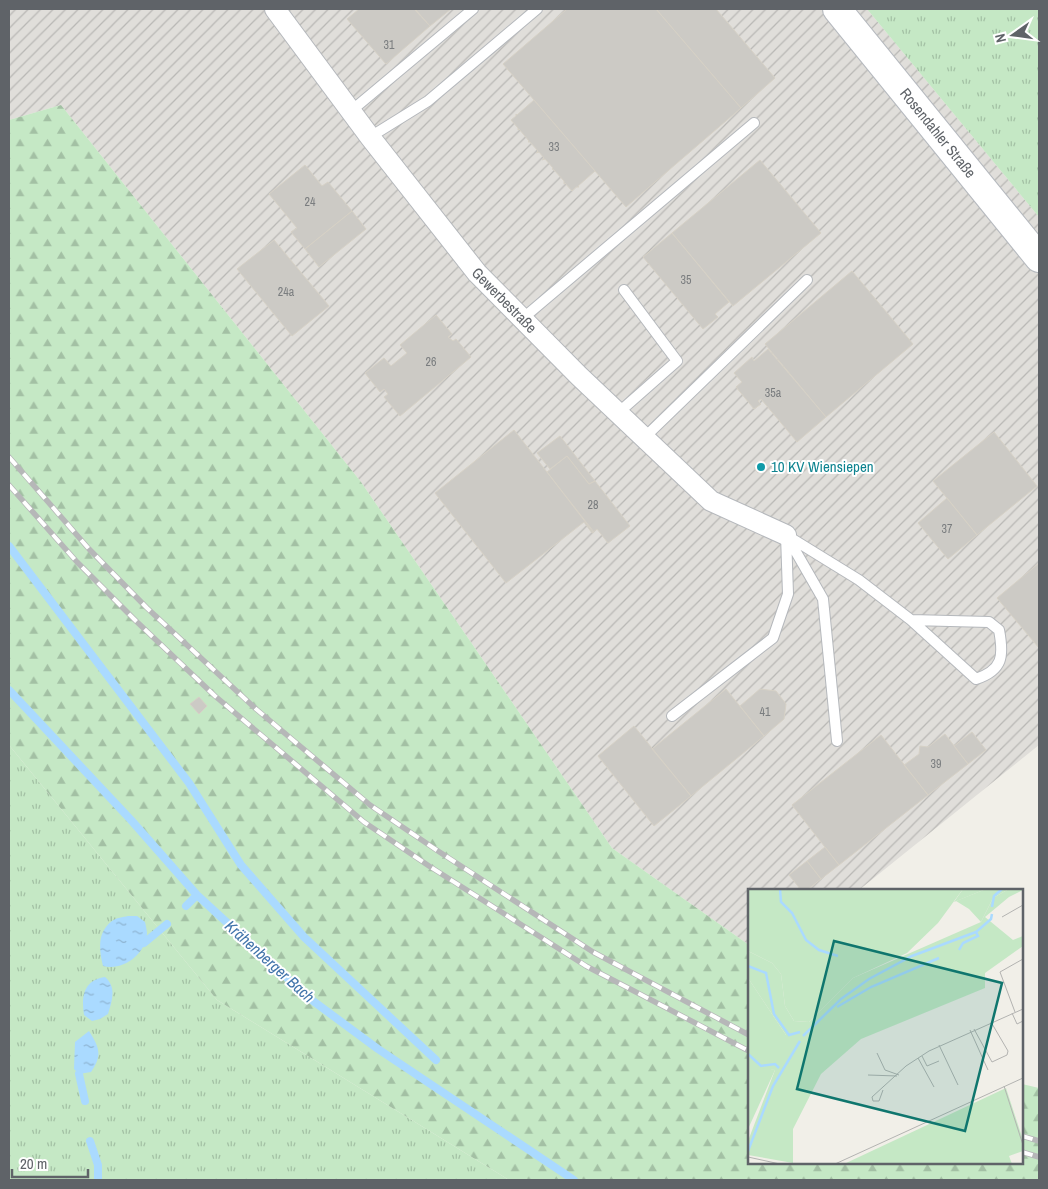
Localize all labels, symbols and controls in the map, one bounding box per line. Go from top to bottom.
north arrow [988,10,1038,60]
text: N [991,32,1010,44]
house number: 31 [384,37,395,53]
street label: Rosendahler Straße [895,84,981,182]
house number: 33 [549,139,559,155]
house number: 24 [305,194,316,210]
street label: Gewerbestraße [467,263,542,338]
house number: 35 [681,272,692,288]
house number: 24a [278,284,295,300]
house number: 26 [426,354,436,370]
house number: 35a [765,385,782,401]
place label: 10 KV Wiensiepen [771,456,874,477]
marker: 10 KV Wiensiepen [755,461,767,473]
house number: 28 [588,497,598,513]
house number: 37 [942,521,953,537]
house number: 41 [760,704,771,720]
house number: 39 [931,756,941,772]
inset map [748,889,1023,1164]
water label: Krähenberger Bach [220,915,320,1007]
scale bar [12,1146,89,1178]
text: 20 m [20,1153,47,1174]

